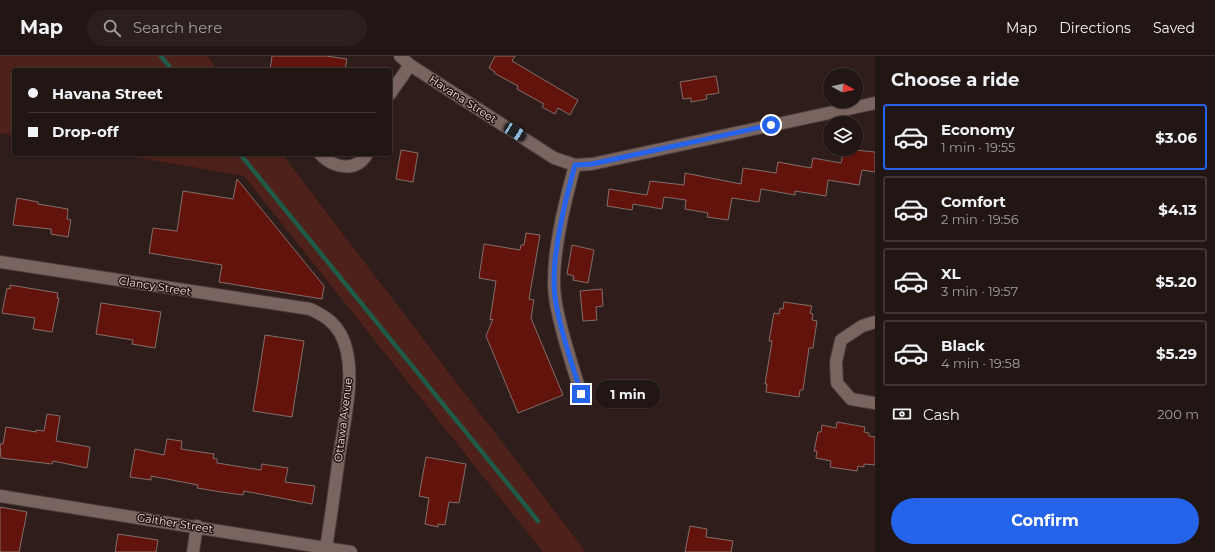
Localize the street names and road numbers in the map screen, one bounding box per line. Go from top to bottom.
street label: Havana Street [427,72,500,126]
street label: Clancy Street [118,273,193,299]
street label: Ottawa Avenue [331,377,355,463]
street label: Gaither Street [136,510,215,536]

